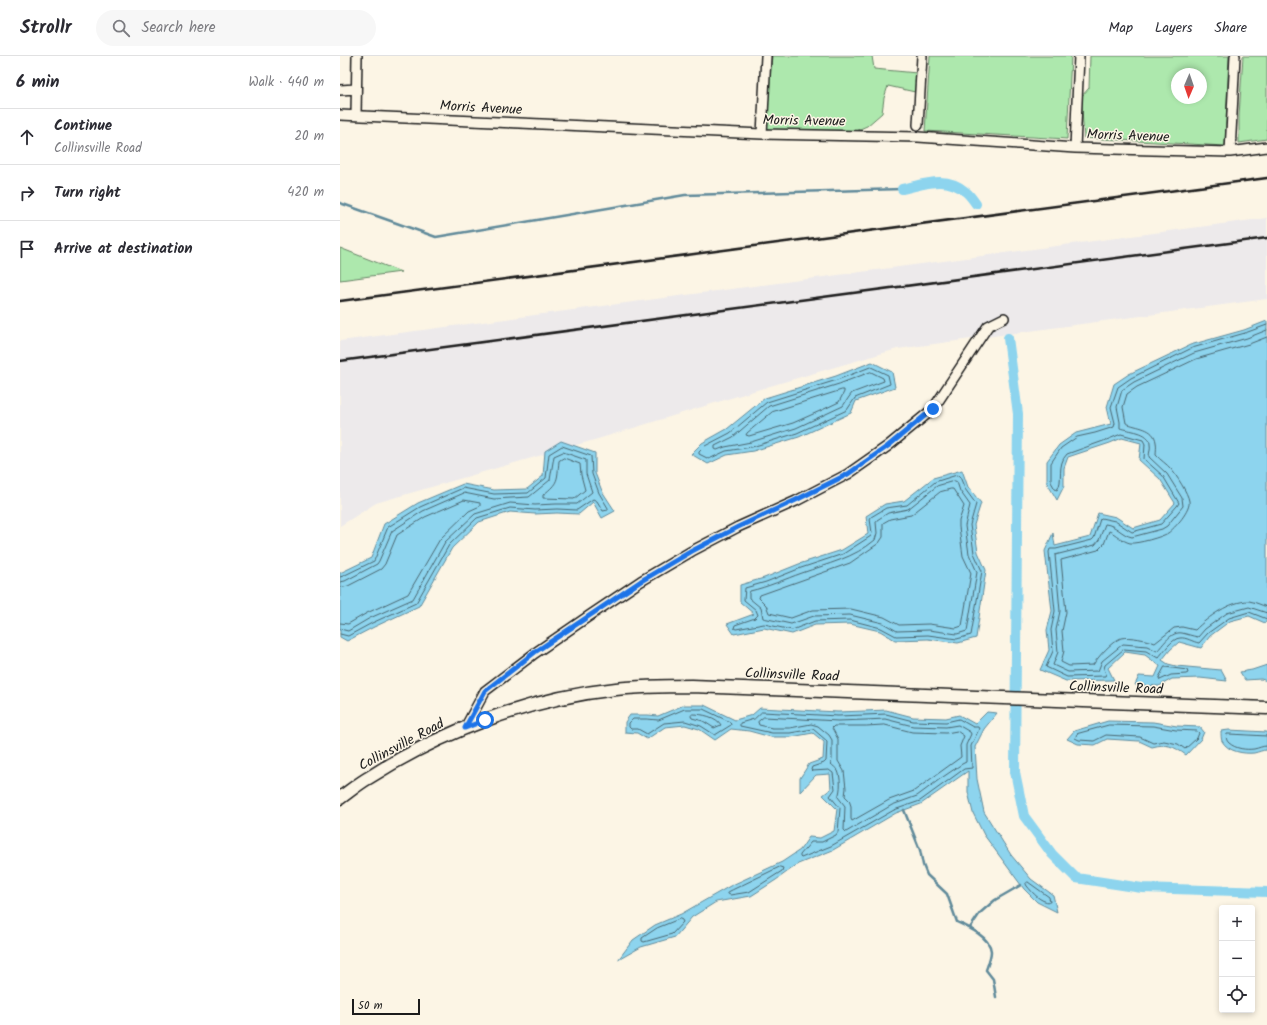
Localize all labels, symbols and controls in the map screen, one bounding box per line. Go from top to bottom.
search box [96,10,376,46]
text: Strollr [20,13,72,43]
text: Search here [142,16,216,40]
icon: search [110,17,132,39]
text: Map [1109,17,1133,39]
text: Layers [1155,17,1193,39]
text: Share [1215,17,1247,39]
north arrow [1171,68,1207,104]
text: 6 min [16,69,60,96]
text: Walk · 440 m [249,72,324,93]
street label: Morris Avenue [439,95,524,121]
street label: Morris Avenue [762,109,846,133]
text: Continue [54,114,112,138]
street label: Morris Avenue [1086,124,1170,148]
icon: ahead [16,126,38,148]
text: 20 m [294,126,324,147]
text: Collinsville Road [54,138,142,159]
text: Turn right [54,181,121,205]
icon: right [16,182,38,204]
text: 420 m [287,182,324,203]
text: Arrive at destination [54,237,193,261]
icon: arrive [16,238,38,260]
route end [924,400,942,418]
street label: Collinsville Road [744,662,841,688]
street label: Collinsville Road [1068,675,1165,701]
route start [476,711,494,729]
street label: Collinsville Road [355,713,449,777]
map controls [1219,905,1255,1013]
button: + [1219,905,1255,941]
button: − [1219,941,1255,977]
button: locate [1219,977,1255,1013]
scale bar [352,997,420,1016]
text: 50 m [358,997,383,1015]

